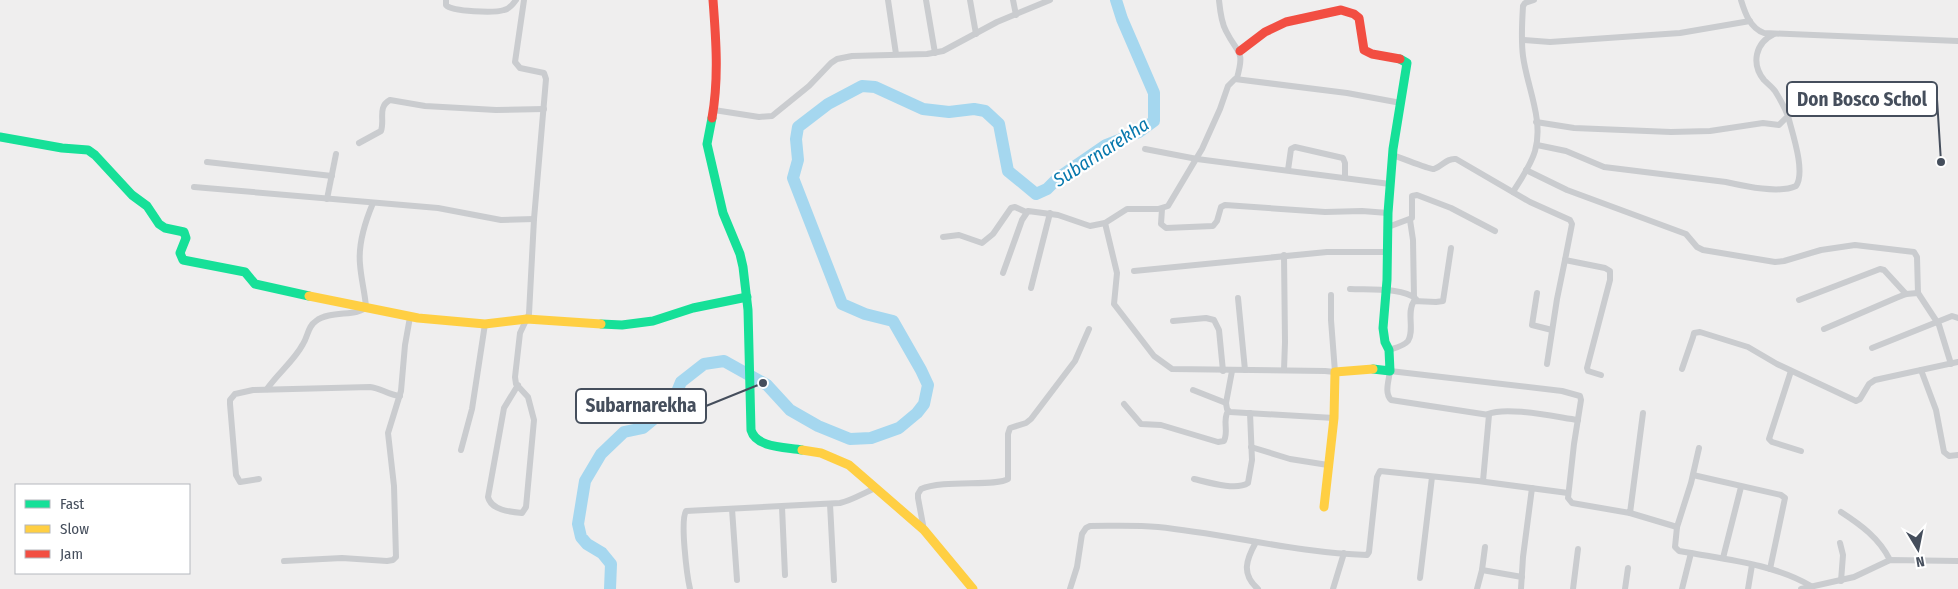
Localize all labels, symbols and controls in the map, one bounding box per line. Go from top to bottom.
callout: Don Bosco Schol [1787,82,1937,116]
text: Don Bosco Schol [1797,88,1928,111]
water label: Subarnarekha [1048,113,1153,192]
callout: Subarnarekha [576,389,706,423]
text: Subarnarekha [586,394,696,417]
legend [15,484,190,574]
text: Fast [60,495,84,513]
text: Slow [60,520,89,538]
north arrow [1893,524,1943,574]
text: Jam [60,545,83,563]
text: N [1915,552,1926,570]

